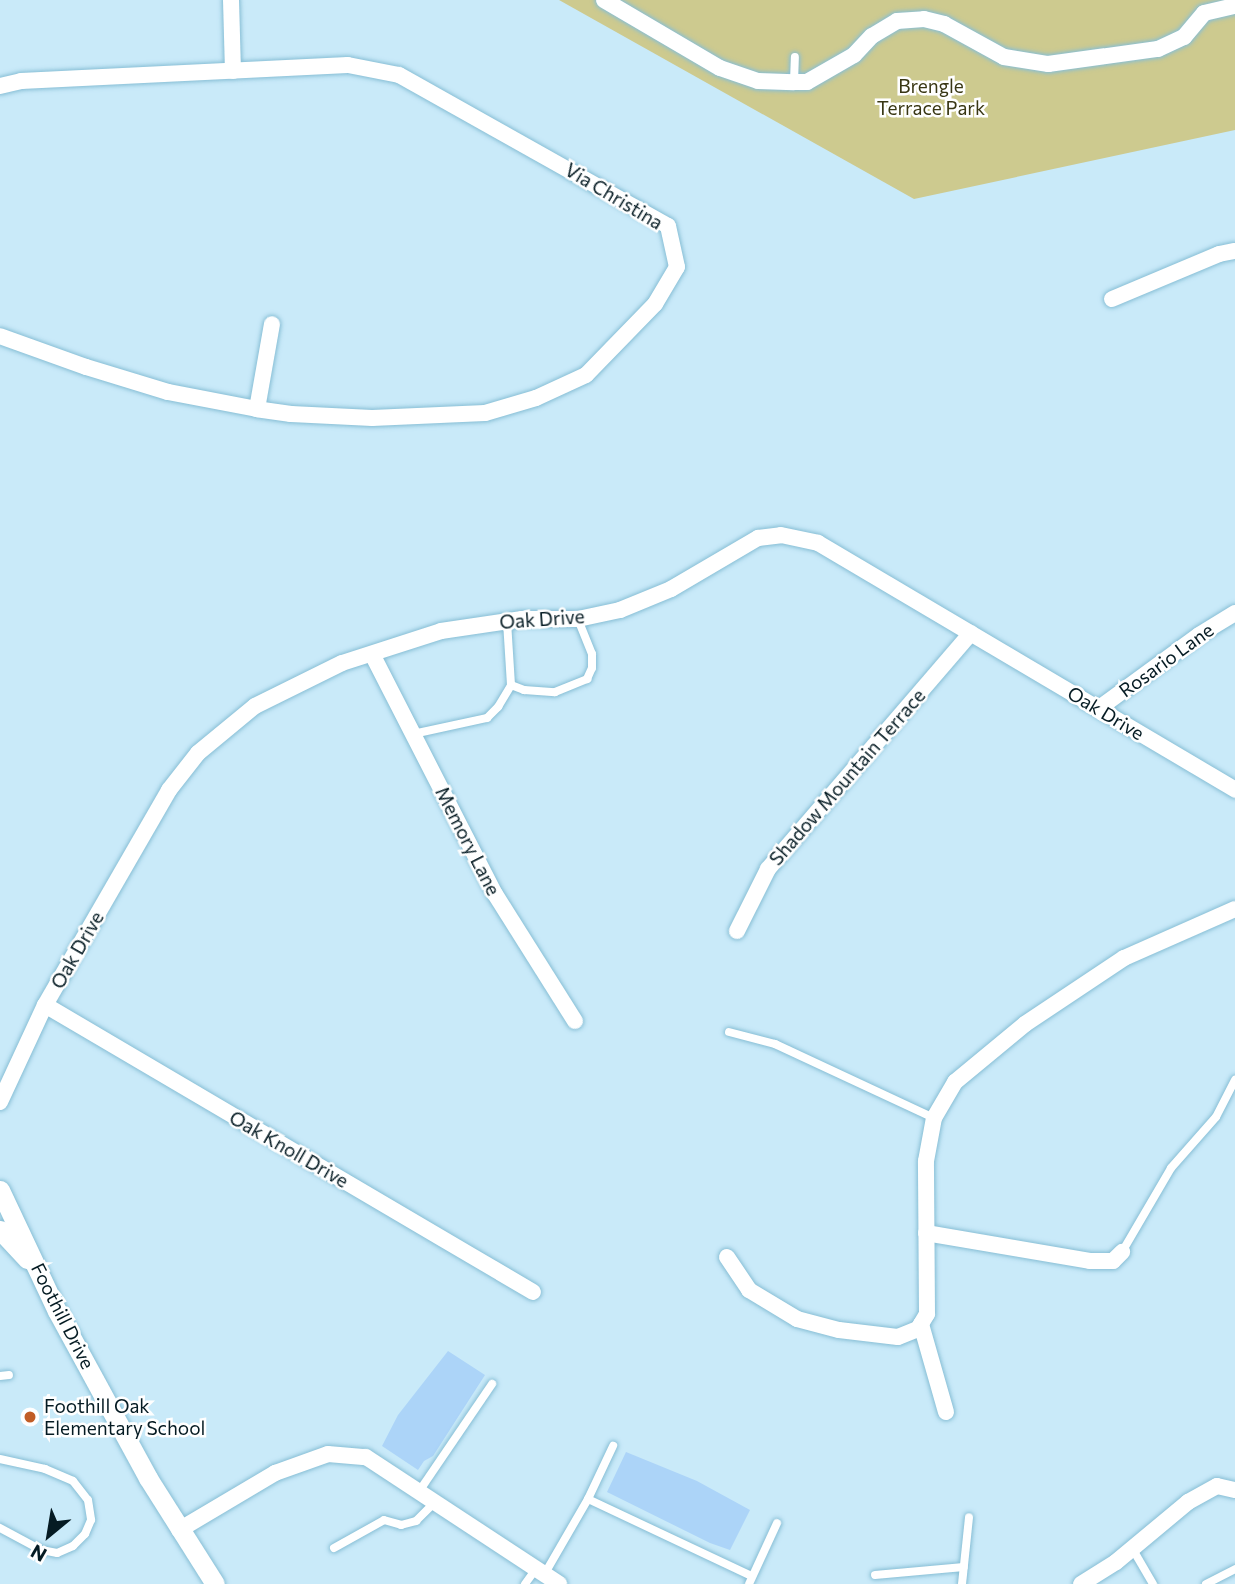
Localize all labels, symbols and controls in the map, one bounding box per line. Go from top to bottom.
park label: Brengle Terrace Park [877,75,985,119]
street label: Via Christina [561,158,667,234]
street label: Oak Drive [499,605,585,633]
street label: Rosario Lane [1114,618,1218,702]
street label: Oak Drive [1064,681,1148,745]
street label: Shadow Mountain Terrace [764,684,930,870]
street label: Memory Lane [431,783,505,899]
street label: Oak Drive [46,907,108,993]
street label: Oak Knoll Drive [225,1106,353,1192]
street label: Foothill Drive [27,1259,99,1373]
place label: Foothill Oak Elementary School [44,1395,205,1439]
marker: Foothill Oak Elementary School [22,1409,38,1425]
north arrow [14,1500,84,1570]
text: N [26,1540,50,1567]

